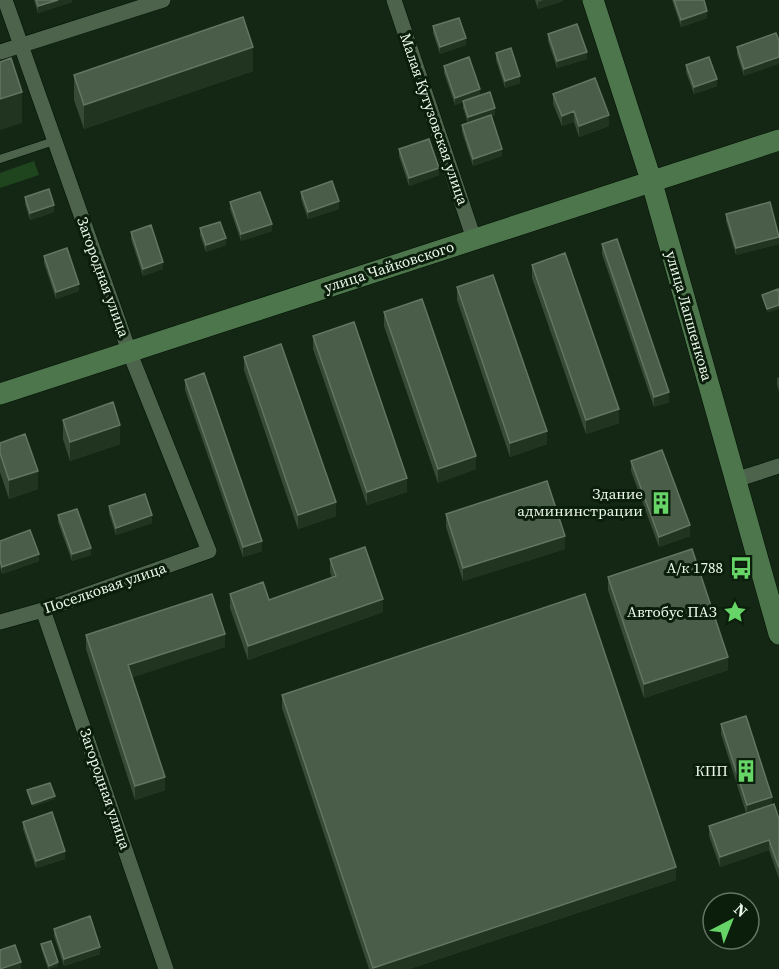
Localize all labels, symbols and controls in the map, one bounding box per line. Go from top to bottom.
street label: Малая Кутузовская улица [395,30,474,208]
street label: Загородная улица [72,214,135,340]
street label: улица Чайковского [321,236,457,297]
street label: улица Лапшенкова [661,248,718,384]
place label: Здание админинстрации [517,483,643,521]
building icon: Здание админинстрации [648,490,674,516]
bus stop icon: А/к 1788 [728,555,754,581]
street label: Поселковая улица [41,557,169,618]
place label: А/к 1788 [667,557,723,578]
place icon: Автобус ПАЗ [722,599,748,625]
place label: Автобус ПАЗ [627,601,717,622]
street label: Загородная улица [75,726,136,852]
building icon: КПП [733,758,759,784]
place label: КПП [695,760,728,781]
north arrow [701,891,761,951]
text: N [729,898,753,922]

